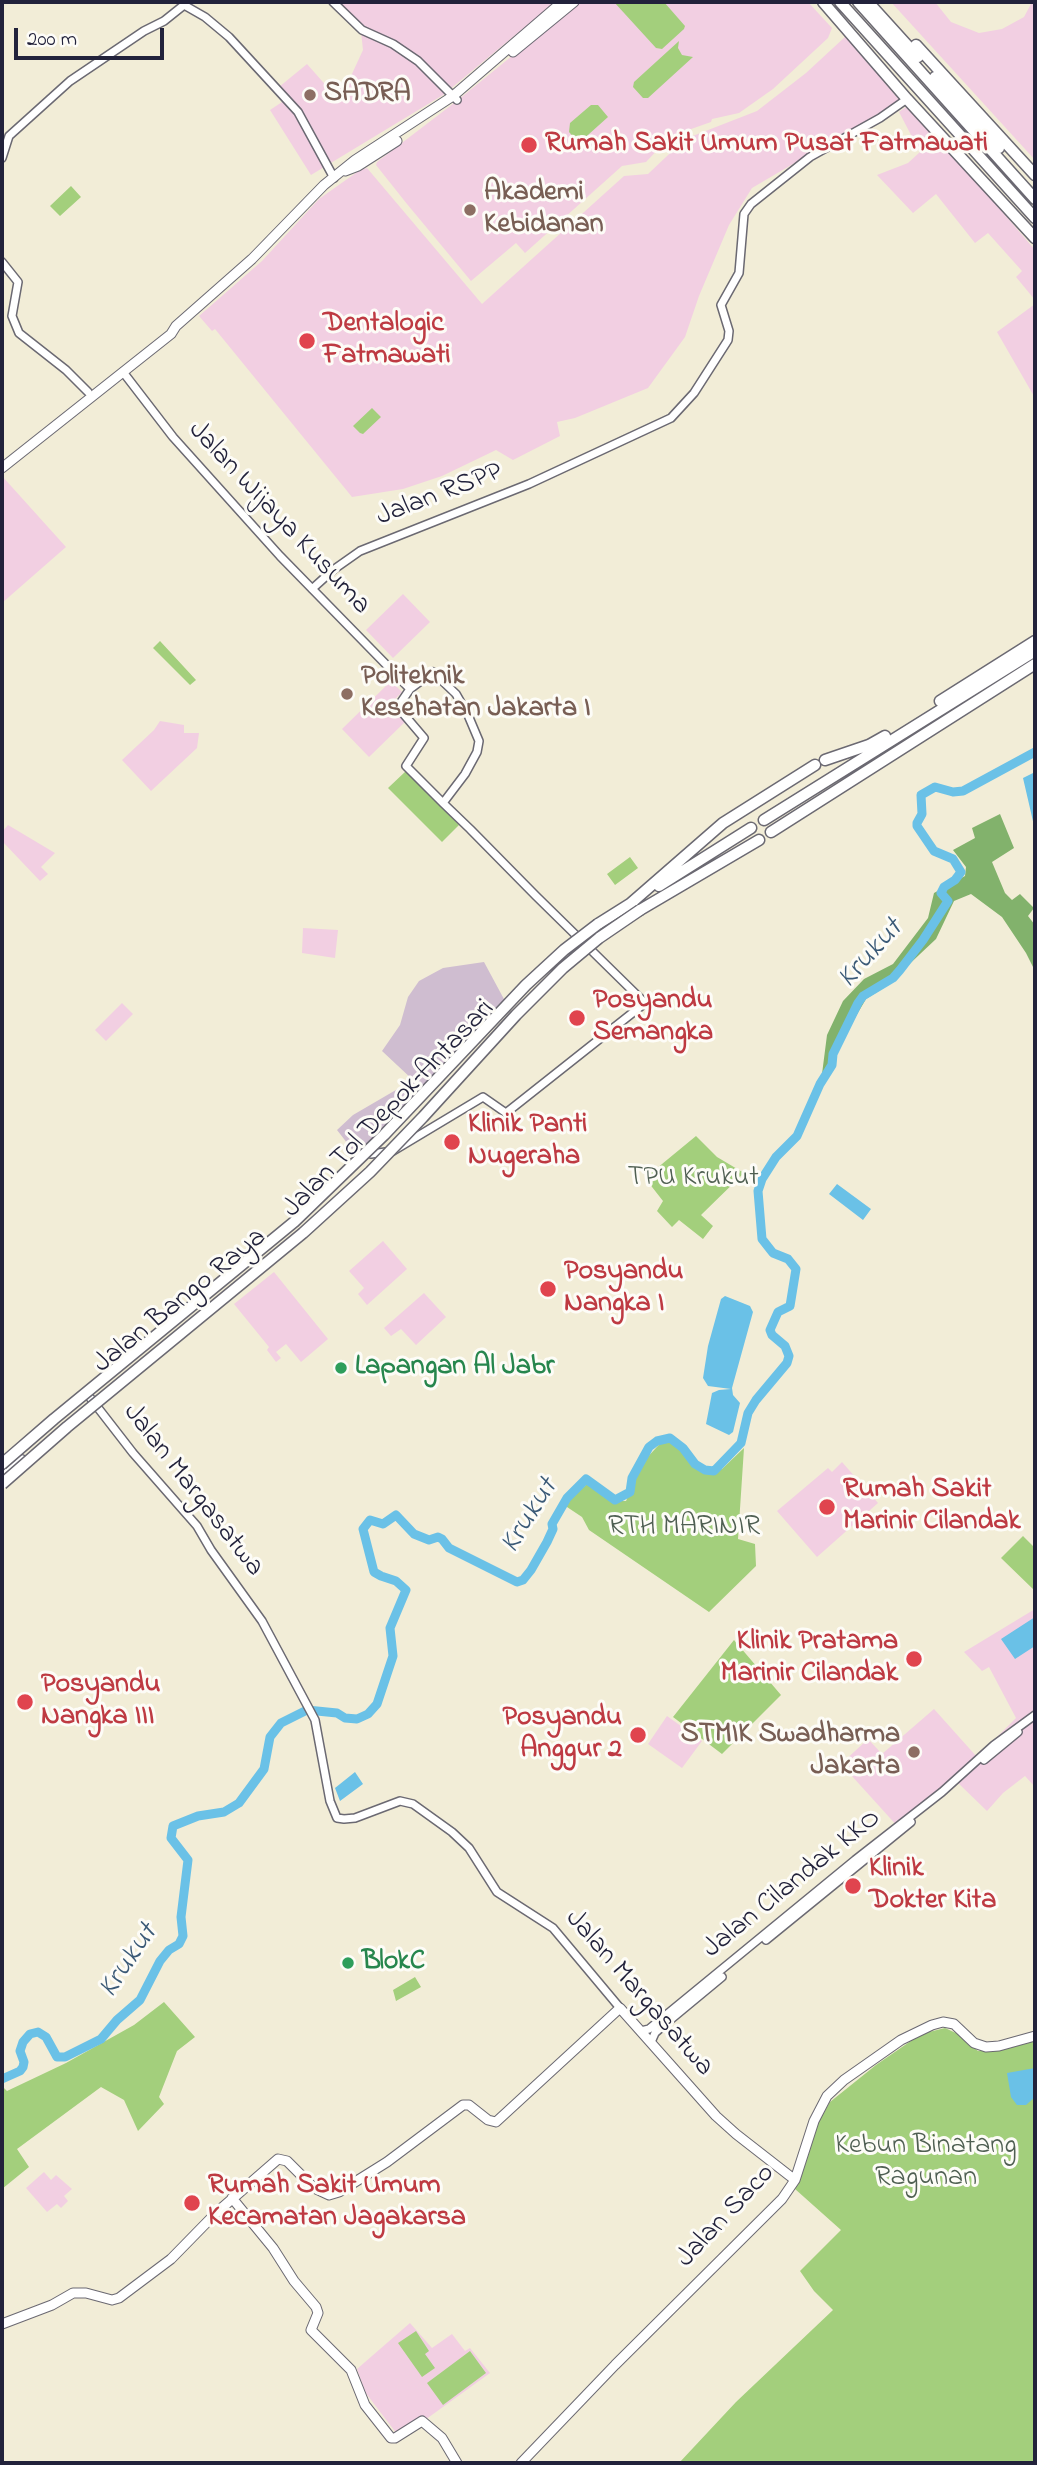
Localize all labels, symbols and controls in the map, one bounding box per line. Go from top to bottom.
scale bar [18,14,168,58]
text: 200 m [27,25,77,55]
place label: SADRA [324,78,411,112]
marker: SADRA [302,87,318,103]
place label: Rumah Sakit Umum Pusat Fatmawati [545,128,988,162]
marker: Rumah Sakit Umum Pusat Fatmawati [519,135,539,155]
place label: Akademi Kebidanan [484,177,604,243]
marker: Akademi Kebidanan [462,202,478,218]
place label: Dentalogic Fatmawati [323,308,450,374]
marker: Dentalogic Fatmawati [297,331,317,351]
street label: Jalan Wijaya Kusuma [180,415,376,623]
street label: Jalan RSPP [372,457,508,535]
place label: Politeknik Kesehatan Jakarta I [361,661,591,727]
marker: Politeknik Kesehatan Jakarta I [339,686,355,702]
water label: Krukut [831,913,913,997]
place label: Posyandu Semangka [593,985,713,1051]
street label: Jalan Tol Depok–Antasari [277,994,503,1226]
marker: Posyandu Semangka [567,1008,587,1028]
place label: Klinik Panti Nugeraha [468,1109,587,1175]
marker: Klinik Panti Nugeraha [442,1132,462,1152]
park label: TPU Krukut [627,1162,759,1196]
street label: Jalan Bango Raya [88,1222,274,1382]
place label: Posyandu Nangka I [564,1256,684,1322]
marker: Posyandu Nangka I [538,1279,558,1299]
place label: Lapangan Al Jabr [355,1351,554,1385]
marker: Lapangan Al Jabr [333,1360,349,1376]
street label: Jalan Margasatwa [114,1398,270,1584]
water label: Krukut [494,1473,568,1561]
place label: Rumah Sakit Marinir Cilandak [843,1474,1021,1540]
marker: Rumah Sakit Marinir Cilandak [817,1497,837,1517]
park label: RTH MARINIR [608,1511,760,1545]
place label: Klinik Pratama Marinir Cilandak [720,1626,898,1692]
marker: Klinik Pratama Marinir Cilandak [904,1649,924,1669]
place label: Posyandu Nangka III [41,1669,161,1735]
marker: Posyandu Nangka III [15,1692,35,1712]
place label: Posyandu Anggur 2 [502,1702,622,1768]
place label: STMIK Swadharma Jakarta [681,1719,900,1785]
marker: Posyandu Anggur 2 [628,1725,648,1745]
marker: STMIK Swadharma Jakarta [906,1744,922,1760]
street label: Jalan Cilandak KKO [697,1803,889,1967]
place label: Klinik Dokter Kita [869,1853,996,1919]
marker: Klinik Dokter Kita [843,1876,863,1896]
street label: Jalan Margasatwa [556,1904,720,2084]
water label: Krukut [92,1918,168,2006]
place label: BlokC [362,1946,425,1980]
marker: BlokC [340,1955,356,1971]
park label: Kebun Binatang Ragunan [835,2130,1017,2196]
street label: Jalan Saco [671,2158,783,2276]
place label: Rumah Sakit Umum Kecamatan Jagakarsa [208,2170,466,2236]
marker: Rumah Sakit Umum Kecamatan Jagakarsa [182,2193,202,2213]

